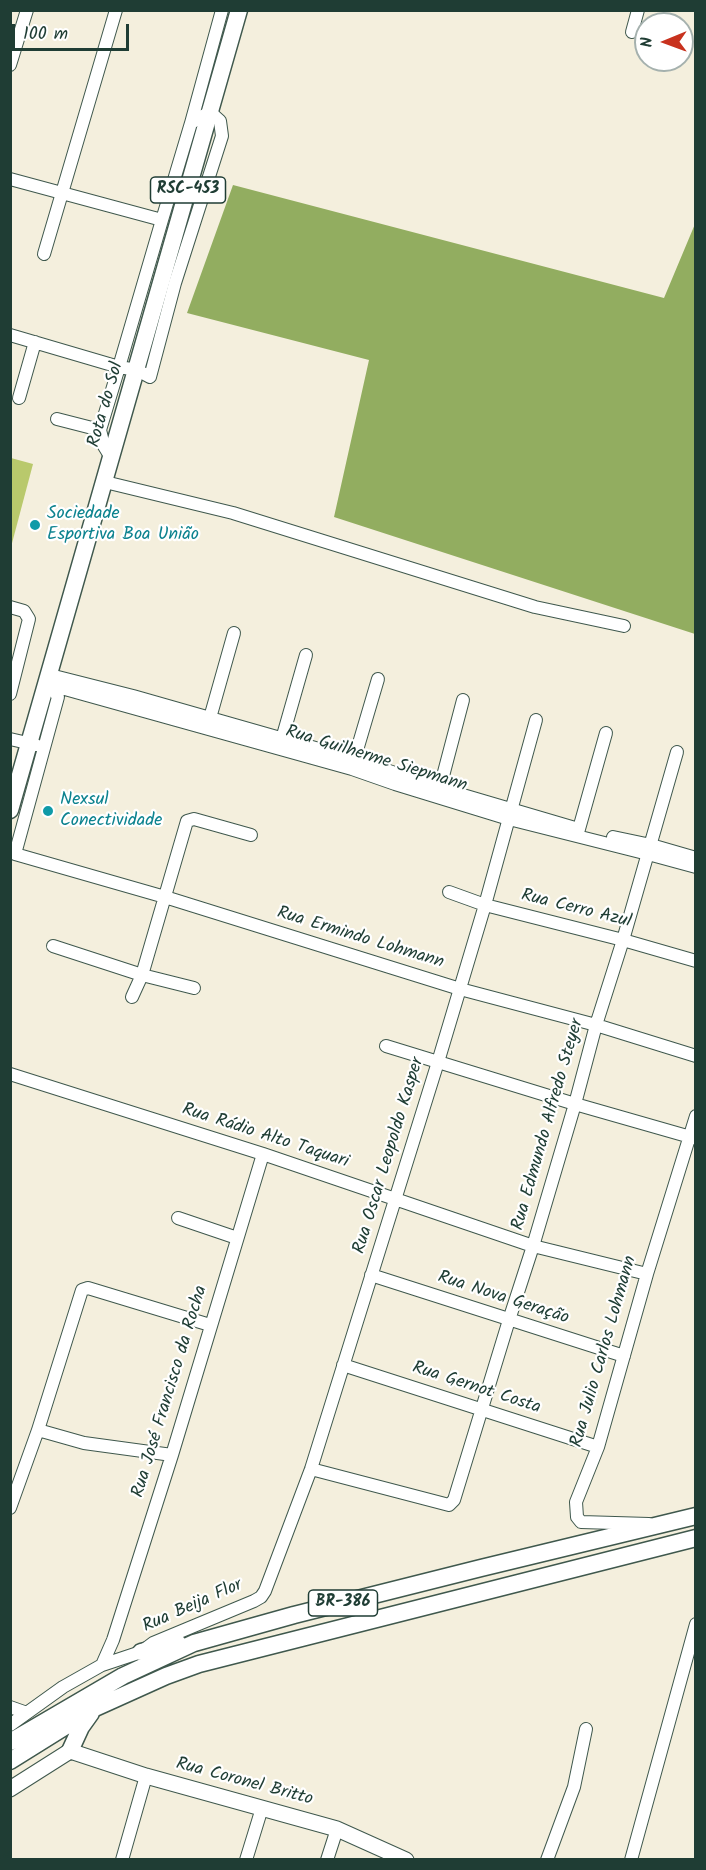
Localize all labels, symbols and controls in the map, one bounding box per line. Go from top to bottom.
scale bar [15,12,132,50]
north arrow [634,12,694,72]
text: 100 m [23,20,68,49]
text: N [635,37,660,48]
road number: RSC-453 [150,177,225,203]
street label: Rota do Sol [85,360,129,450]
place label: Sociedade Esportiva Boa União [47,504,199,546]
marker: Sociedade Esportiva Boa União [28,518,42,532]
street label: Rua Guilherme Siepmann [282,722,470,798]
place label: Nexsul Conectividade [60,790,162,832]
marker: Nexsul Conectividade [41,804,55,818]
street label: Rua Cerro Azul [519,886,633,934]
street label: Rua Ermindo Lohmann [274,903,446,975]
street label: Rua Edmundo Alfredo Steyer [508,1017,590,1233]
street label: Rua Oscar Leopoldo Kasper [350,1055,430,1257]
street label: Rua Rádio Alto Taquari [179,1100,351,1174]
street label: Rua Julio Carlos Lohmann [567,1254,643,1450]
street label: Rua Nova Geração [435,1268,571,1330]
street label: Rua José Francisco da Rocha [128,1283,214,1501]
street label: Rua Gernot Costa [409,1358,543,1420]
street label: Rua Beija Flor [140,1575,246,1639]
road number: BR-386 [308,1590,378,1616]
street label: Rua Coronel Britto [173,1754,315,1812]

